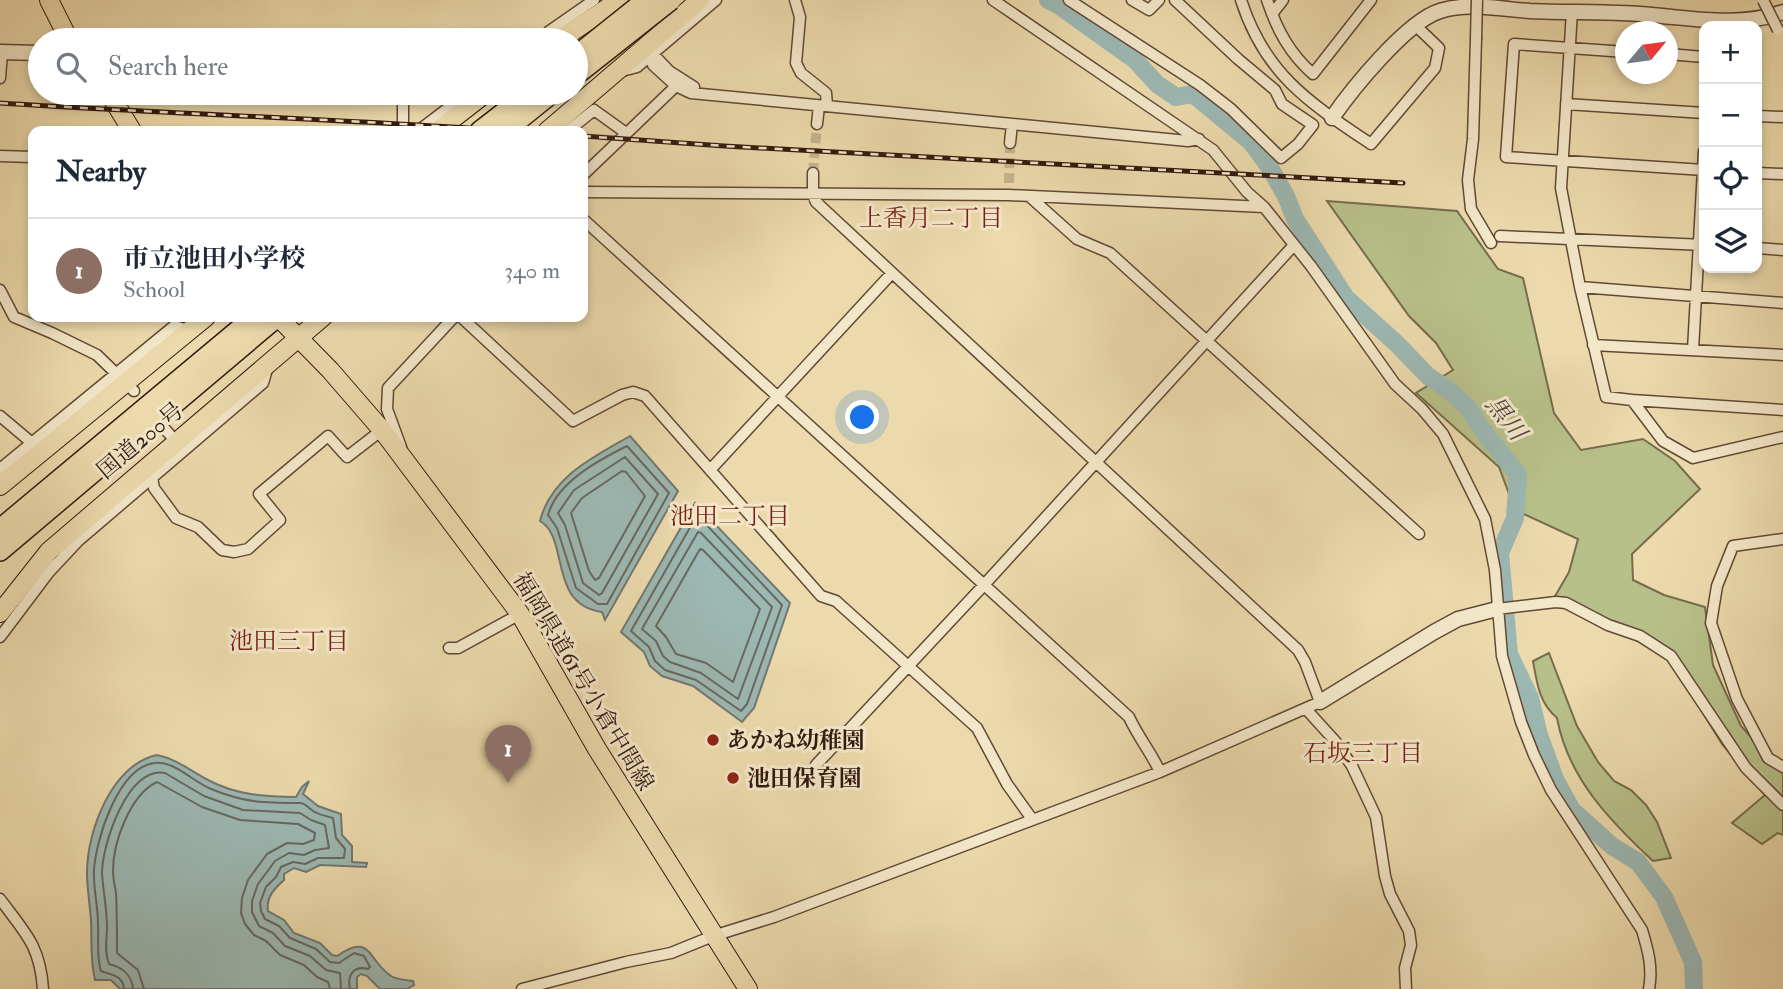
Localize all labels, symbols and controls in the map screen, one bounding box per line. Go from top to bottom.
north arrow [1615,21,1678,84]
map controls [1699,21,1762,273]
button: + [1699,21,1762,84]
search box [28,28,588,105]
icon: search [52,48,90,86]
text: Search here [108,51,228,83]
button: − [1699,84,1762,147]
button: locate [1699,147,1762,210]
text: Nearby [56,153,146,190]
district label: 上香月二丁目 [859,203,1003,234]
button: layers [1699,210,1762,273]
text: 市立池田小学校 [123,243,305,275]
text: 1 [75,256,83,285]
text: 340 m [504,256,560,285]
text: School [123,275,185,304]
water label: 黒川 [1479,390,1534,449]
street label: 国道200号 [91,396,190,485]
your location [845,400,879,434]
district label: 池田二丁目 [670,501,790,532]
street label: 福岡県道61号小倉中間線 [508,567,660,795]
district label: 池田三丁目 [229,626,349,657]
pin: 1 [485,725,531,783]
place label: あかね幼稚園 [727,726,865,755]
marker: あかね幼稚園 [705,732,721,748]
district label: 石坂三丁目 [1303,738,1423,769]
place label: 池田保育園 [747,764,862,793]
marker: 池田保育園 [725,770,741,786]

